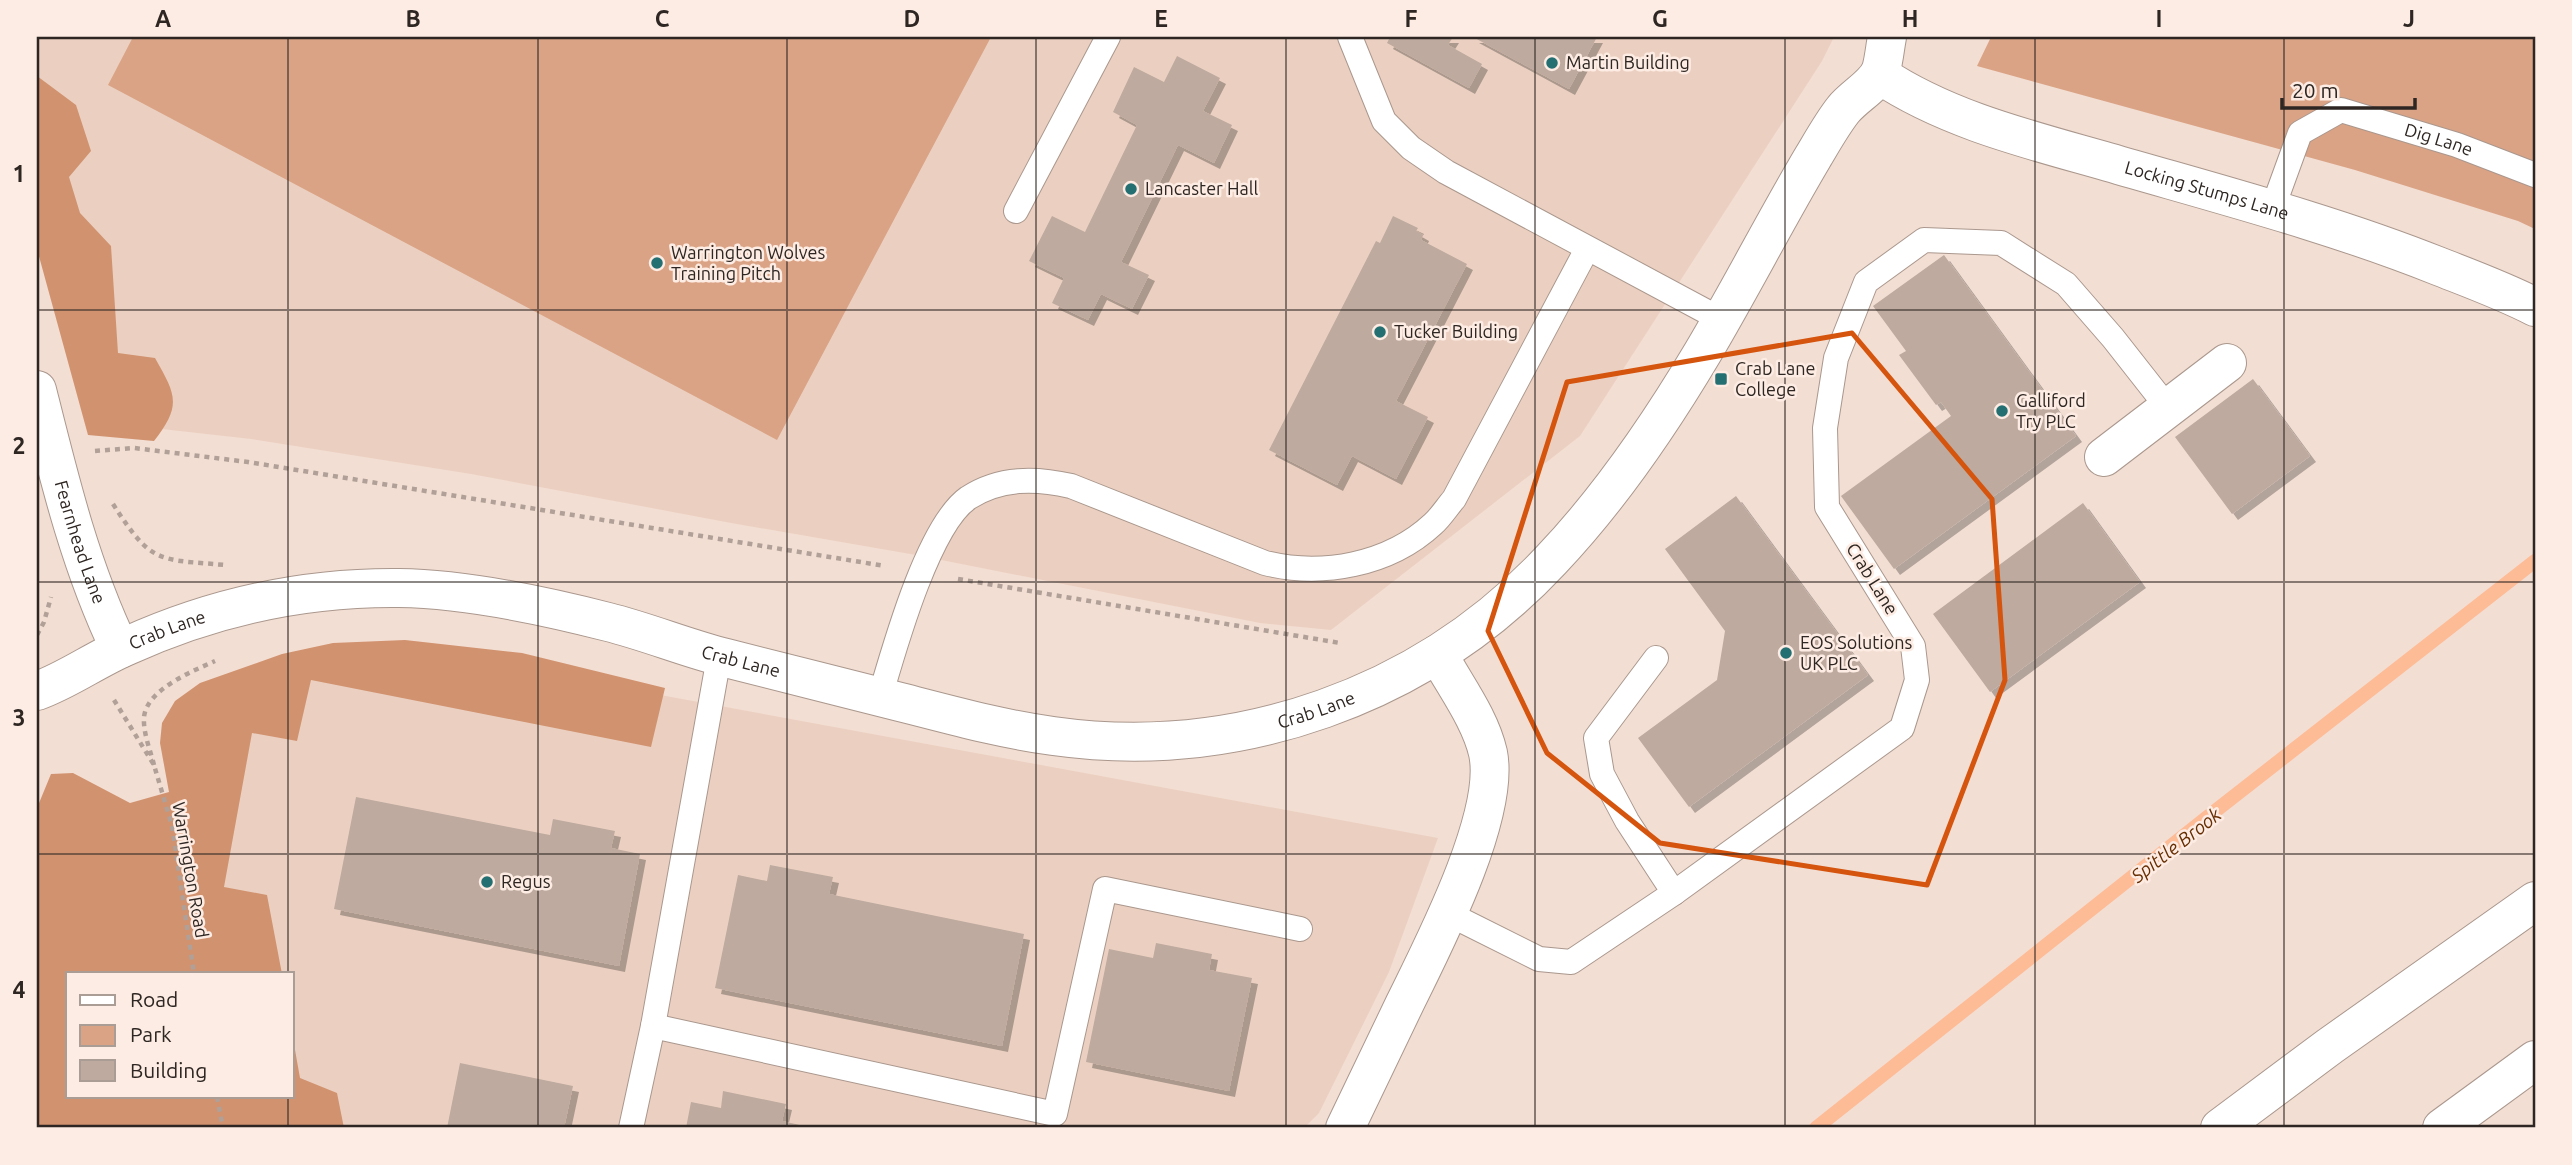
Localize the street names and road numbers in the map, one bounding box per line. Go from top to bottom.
street label: Dig Lane [2402,119,2476,159]
street label: Locking Stumps Lane [2123,156,2292,223]
street label: Fearnhead Lane [52,478,110,606]
street label: Crab Lane [1843,539,1903,618]
street label: Crab Lane [125,606,208,653]
street label: Crab Lane [699,641,783,680]
street label: Crab Lane [1275,687,1358,732]
street label: Warrington Road [169,800,213,939]

